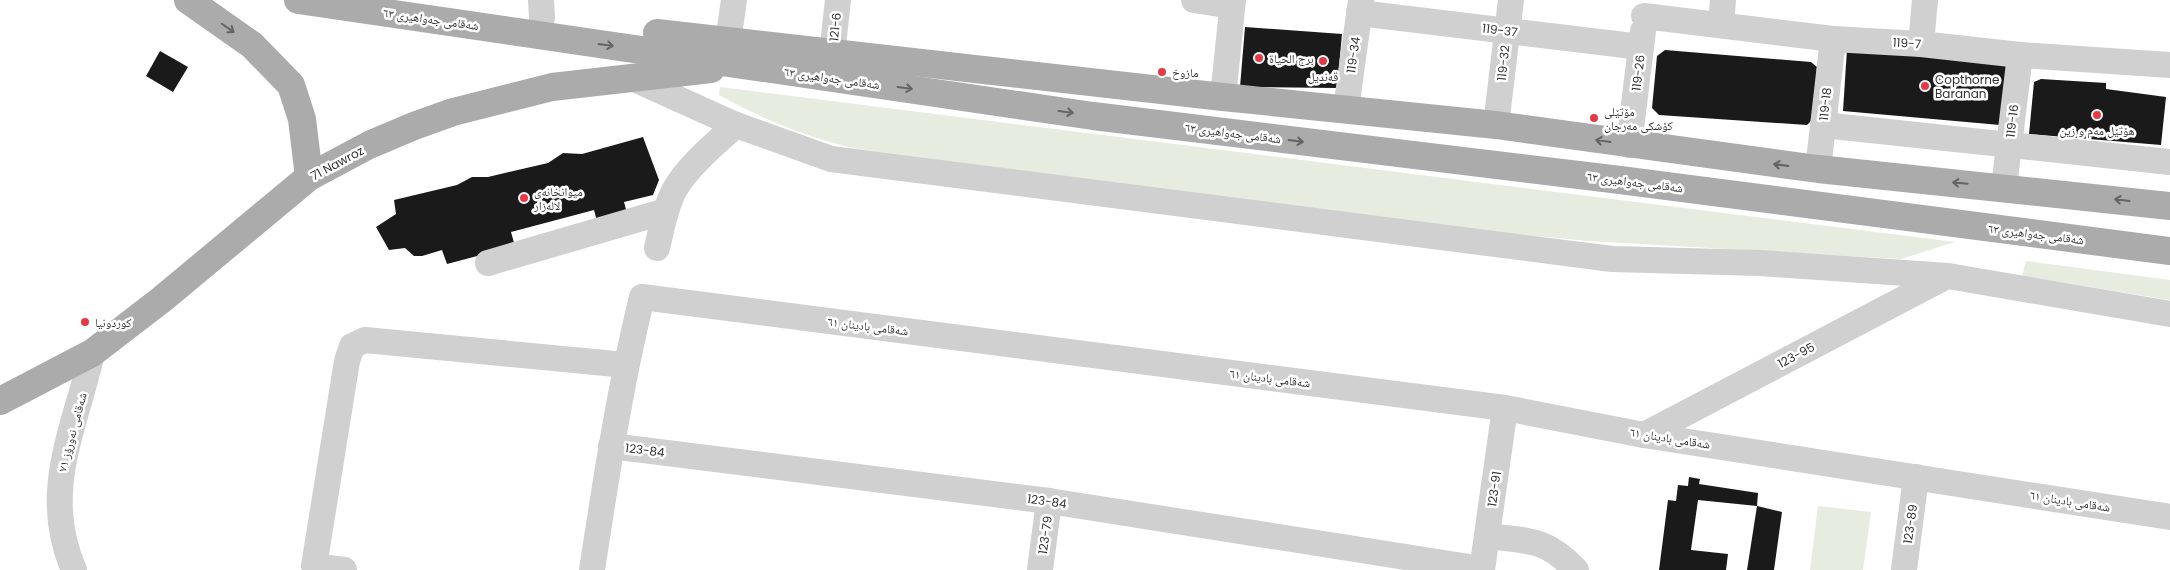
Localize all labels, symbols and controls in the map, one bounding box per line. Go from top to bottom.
street label: شەقامی جەواهیری ٦٣ [382,4,480,34]
street label: 121-6 [825,12,845,42]
street label: 119-37 [1481,19,1519,41]
one-way arrow [221,23,235,33]
street label: 119-7 [1892,34,1922,53]
street label: 119-34 [1342,35,1364,74]
one-way arrow [597,40,613,50]
street label: 119-32 [1493,44,1513,82]
place label: برج الحياة [1269,50,1314,67]
marker: برج الحياة [1253,52,1265,64]
street label: 119-26 [1627,54,1649,92]
marker: قەندیل [1317,55,1329,67]
street label: شەقامی جەواهیری ٦٣ [783,63,881,93]
place label: مازوخ [1172,64,1198,81]
marker: مازوخ [1156,66,1168,78]
place label: قەندیل [1308,68,1338,85]
place label: Copthorne Baranan [1935,71,1999,102]
marker: Copthorne Baranan [1919,80,1931,92]
one-way arrow [897,84,913,94]
street label: 119-18 [1815,87,1835,121]
place label: مۆتێلی کۆشکی مەرجان [1604,103,1673,134]
street label: 119-16 [2002,103,2022,139]
one-way arrow [1057,108,1073,118]
marker: هۆتێل مەم و زین [2091,109,2103,121]
marker: مۆتێلی کۆشکی مەرجان [1588,112,1600,124]
street label: شەقامی جەواهیری ٦٣ [1184,119,1282,147]
place label: هۆتێل مەم و زین [2059,122,2135,139]
one-way arrow [1288,136,1304,146]
one-way arrow [1595,136,1611,146]
street label: 71 Nawroz [308,142,366,184]
one-way arrow [1773,159,1789,169]
street label: شەقامی جەواهیری ٦٣ [1586,168,1684,196]
one-way arrow [1952,178,1968,188]
place label: میوانخانەی لالەزار [533,183,583,214]
marker: میوانخانەی لالەزار [518,192,530,204]
one-way arrow [2114,195,2130,205]
street label: شەقامی جەواهیری ٦٣ [1987,220,2085,248]
street label: شەقامی بادینان ٦١ [827,313,909,339]
place label: كوردونيا [95,314,131,331]
marker: كوردونيا [79,316,91,328]
street label: 123-95 [1775,338,1817,372]
street label: شەقامی بادینان ٦١ [1229,365,1311,391]
street label: شەقامی نەورۆز ٧١ [53,390,91,474]
street label: شەقامی بادینان ٦١ [1629,423,1712,453]
street label: 123-84 [624,439,666,461]
street label: 123-91 [1483,470,1505,508]
street label: شەقامی بادینان ٦١ [2029,486,2112,516]
street label: 123-84 [1026,490,1068,512]
street label: 123-89 [1899,503,1921,545]
street label: 123-79 [1034,515,1056,555]

